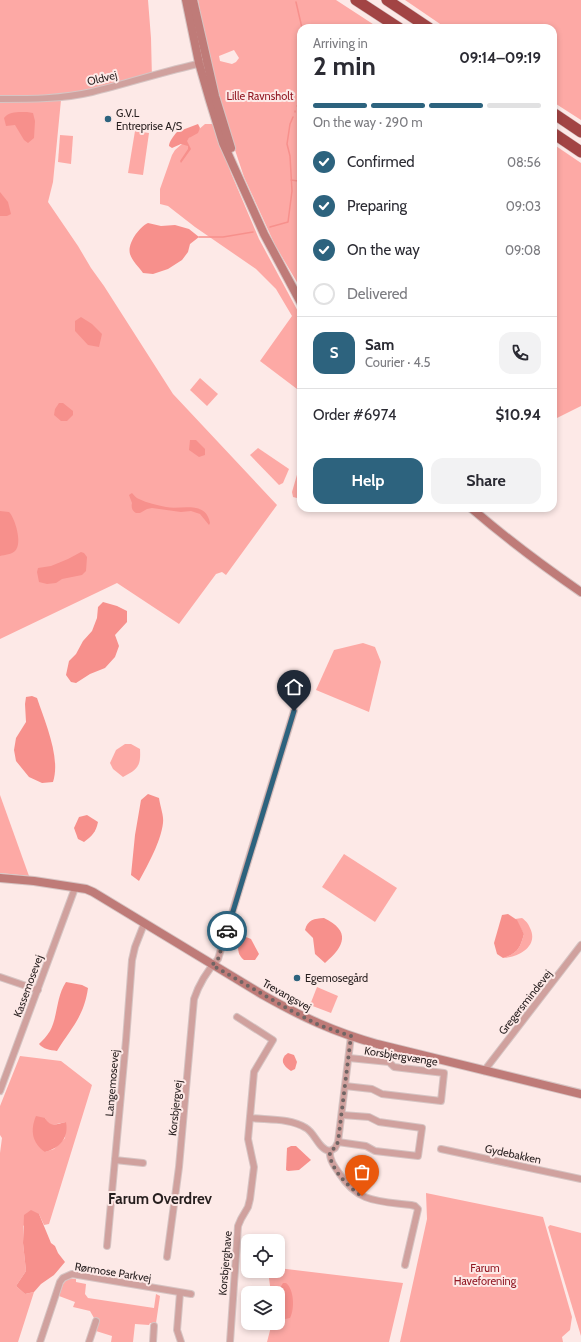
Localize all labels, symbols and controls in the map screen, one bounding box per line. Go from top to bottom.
text: Arriving in [313,35,368,51]
text: 09:14–09:19 [459,49,541,67]
text: 2 min [313,50,376,82]
street label: Oldvej [86,68,118,88]
park label: Lille Ravnsholt [226,89,294,103]
place label: G.V.L Entreprise A/S [116,106,183,133]
marker: G.V.L Entreprise A/S [103,114,113,124]
text: On the way · 290 m [313,114,423,130]
icon: check [313,151,335,173]
text: Confirmed [347,153,415,171]
text: 08:56 [507,154,541,170]
icon: check [313,195,335,217]
text: Preparing [347,197,407,215]
text: 09:03 [506,198,541,214]
icon: check [313,239,335,261]
text: On the way [347,241,420,259]
text: 09:08 [505,242,541,258]
text: Delivered [347,285,408,303]
button: phone [499,332,541,374]
text: Sam [365,336,394,354]
text: S [330,344,338,362]
text: Courier · 4.5 [365,354,430,370]
text: Order #6974 [313,406,396,424]
text: $10.94 [495,406,541,424]
button: Help [313,458,423,504]
button: Share [431,458,541,504]
pin [277,670,311,711]
icon: home [283,676,305,698]
courier [207,911,247,951]
icon: car [216,920,238,942]
street label: Kassemosevej [10,953,46,1019]
street label: Gregersmindevej [495,967,555,1037]
place label: Egemosegård [305,971,368,985]
marker: Egemosegård [292,973,302,983]
street label: Trevangsvej [260,976,314,1014]
street label: Korsbjergvænge [363,1043,439,1069]
street label: Langemosevej [102,1049,122,1117]
street label: Korsbjergvej [165,1079,185,1137]
street label: Gydebakken [484,1141,542,1167]
pin [345,1155,379,1196]
icon: bag [351,1161,373,1183]
district label: Farum Overdrev [108,1190,213,1208]
street label: Korsbjerghave [215,1230,235,1296]
map controls [241,1234,285,1330]
button: locate [241,1234,285,1278]
street label: Rørmose Parkvej [74,1259,152,1285]
park label: Farum Haveforening [454,1261,517,1288]
button: layers [241,1286,285,1330]

